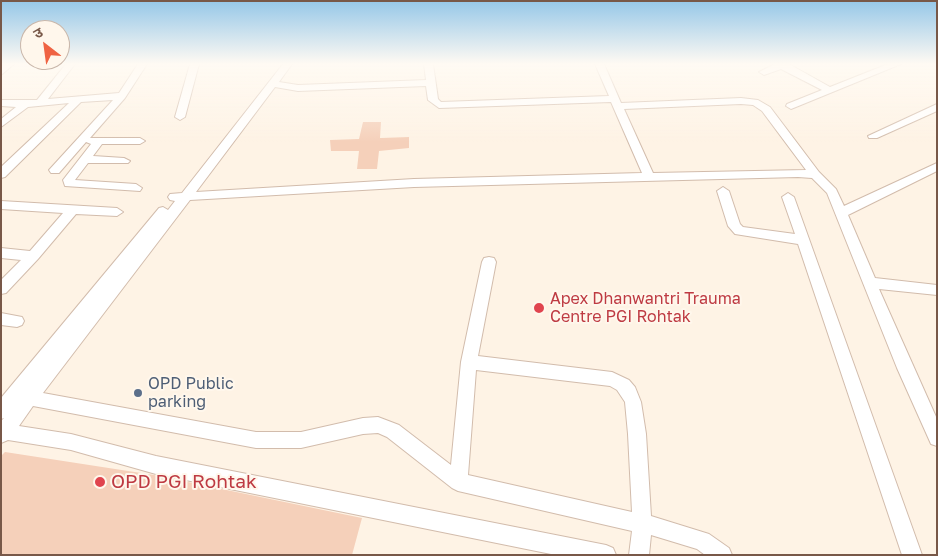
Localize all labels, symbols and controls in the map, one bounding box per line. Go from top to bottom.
north arrow [20,20,70,70]
text: उ [30,23,46,42]
place label: Apex Dhanwantri Trauma Centre PGI Rohtak [550,289,741,327]
marker: Apex Dhanwantri Trauma Centre PGI Rohtak [532,301,546,315]
place label: OPD Public parking [148,374,234,412]
marker: OPD Public parking [132,387,144,399]
place label: OPD PGI Rohtak [111,471,257,493]
marker: OPD PGI Rohtak [93,475,107,489]

